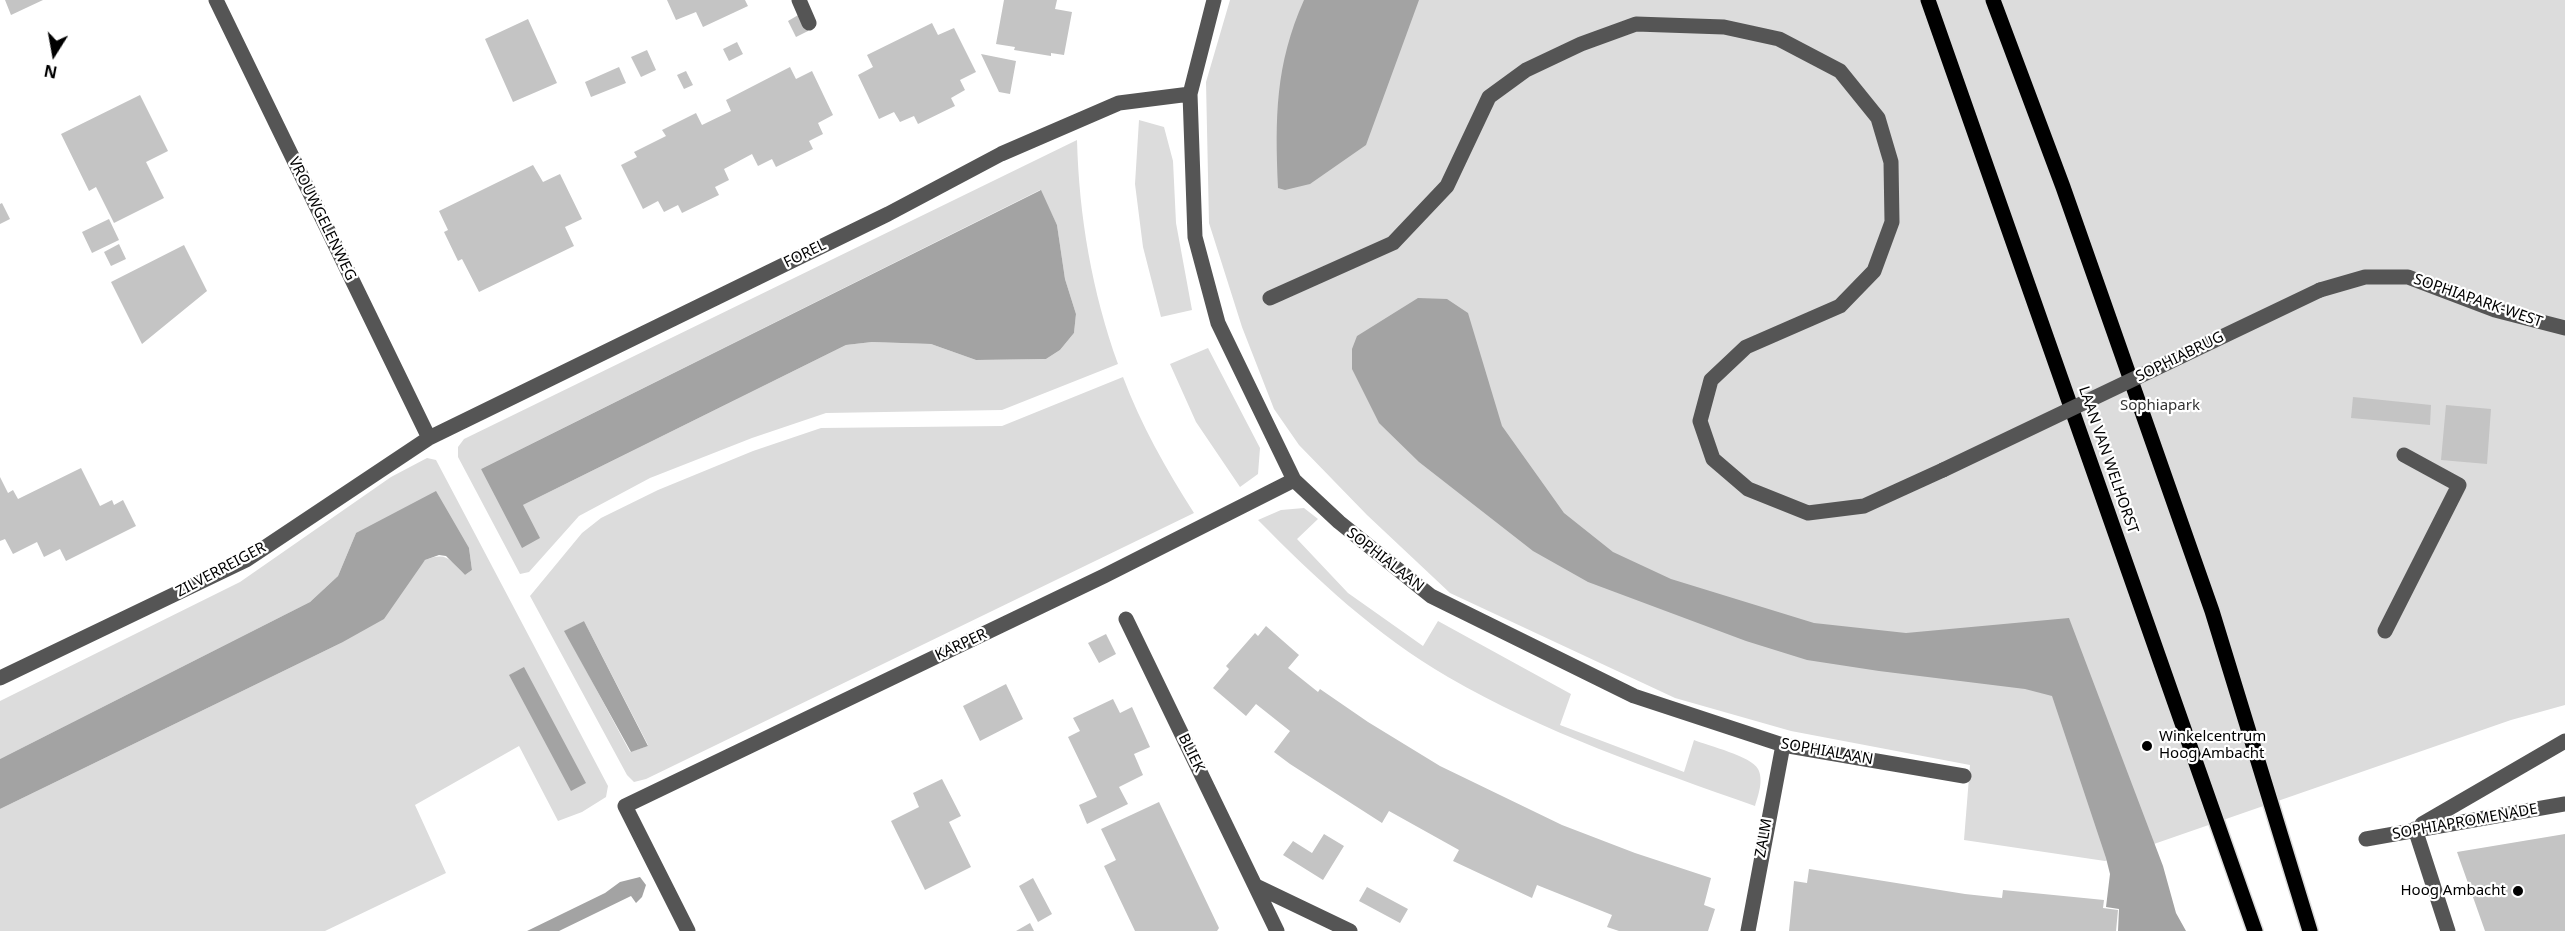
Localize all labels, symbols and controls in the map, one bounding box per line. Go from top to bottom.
north arrow [24,24,84,84]
text: N [42,60,59,84]
street label: VROUWGELENWEG [284,154,360,284]
street label: FOREL [781,236,829,272]
street label: SOPHIAPARK-WEST [2411,271,2545,331]
street label: SOPHIABRUG [2133,328,2227,386]
street label: LAAN VAN WELHORST [2074,384,2142,536]
park label: Sophiapark [2120,397,2200,415]
street label: SOPHIALAAN [1343,524,1427,596]
street label: ZILVERREIGER [173,539,269,601]
street label: KARPER [932,625,990,665]
place label: Winkelcentrum Hoog Ambacht [2159,728,2266,763]
street label: BLIEK [1174,731,1208,775]
street label: SOPHIALAAN [1780,735,1874,769]
marker: Winkelcentrum Hoog Ambacht [2140,739,2154,753]
street label: SOPHIAPROMENADE [2391,800,2539,844]
street label: ZALM [1752,817,1776,859]
place label: Hoog Ambacht [2400,882,2506,900]
marker: Hoog Ambacht [2511,884,2525,898]

